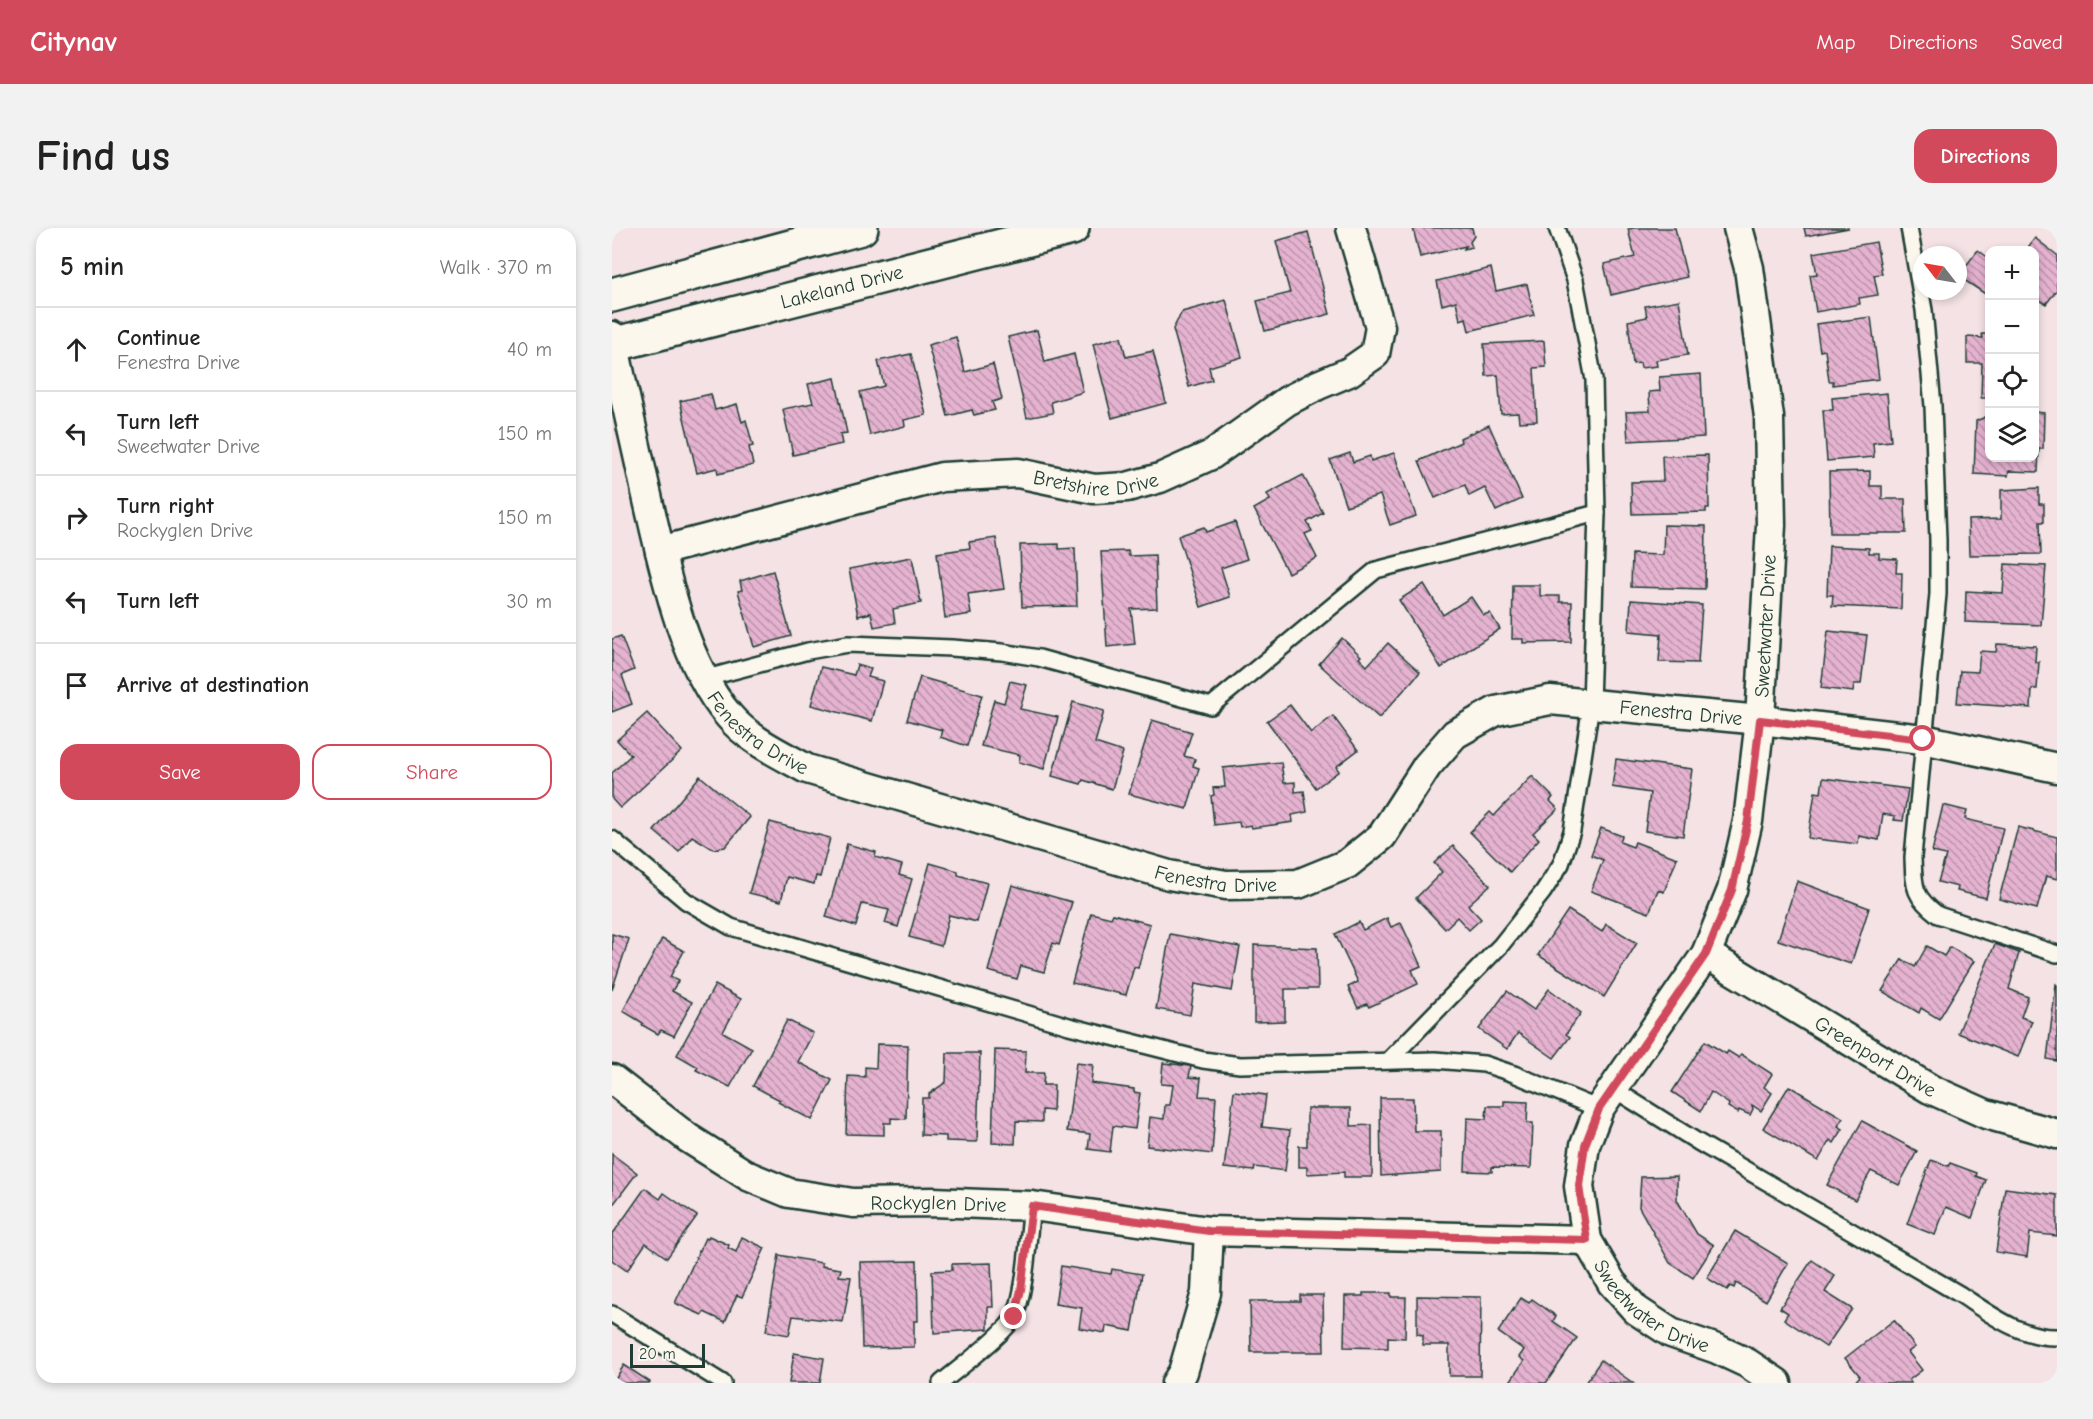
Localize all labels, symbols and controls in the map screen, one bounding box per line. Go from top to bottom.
text: Citynav [30,26,117,58]
text: Map [1816,30,1856,54]
text: Directions [1889,30,1978,54]
text: Saved [2011,30,2063,54]
button: Directions [1914,129,2057,183]
text: Find us [36,132,170,181]
north arrow [1913,246,1967,300]
map controls [1985,246,2039,462]
button: + [1985,246,2039,300]
text: 5 min [60,252,124,282]
text: Walk · 370 m [440,256,552,279]
street label: Lakeland Drive [778,260,905,314]
button: − [1985,300,2039,354]
text: Continue [117,325,200,351]
icon: ahead [60,333,93,366]
text: 40 m [507,338,552,361]
text: Fenestra Drive [117,351,240,374]
button: locate [1985,354,2039,408]
button: layers [1985,408,2039,462]
text: Turn left [117,409,199,435]
icon: left [60,417,93,450]
text: 150 m [498,422,552,445]
text: Sweetwater Drive [117,435,260,458]
street label: Bretshire Drive [1031,466,1161,501]
text: Turn right [117,493,214,519]
icon: right [60,501,93,534]
text: 150 m [498,506,552,529]
text: Rockyglen Drive [117,519,253,542]
street label: Sweetwater Drive [1750,554,1781,698]
icon: left [60,585,93,618]
text: Turn left [117,588,199,614]
text: 30 m [506,590,552,613]
icon: arrive [60,669,93,702]
text: Arrive at destination [117,672,309,698]
street label: Fenestra Drive [702,687,812,780]
street label: Fenestra Drive [1619,696,1744,730]
route start [1909,725,1935,751]
button: Save [60,744,300,800]
button: Share [312,744,552,800]
street label: Fenestra Drive [1152,860,1277,897]
street label: Greenport Drive [1810,1011,1939,1102]
street label: Rockyglen Drive [870,1191,1007,1217]
street label: Sweetwater Drive [1589,1256,1713,1358]
route end [1000,1303,1026,1329]
scale bar [630,1341,705,1368]
text: 20 m [639,1345,676,1363]

